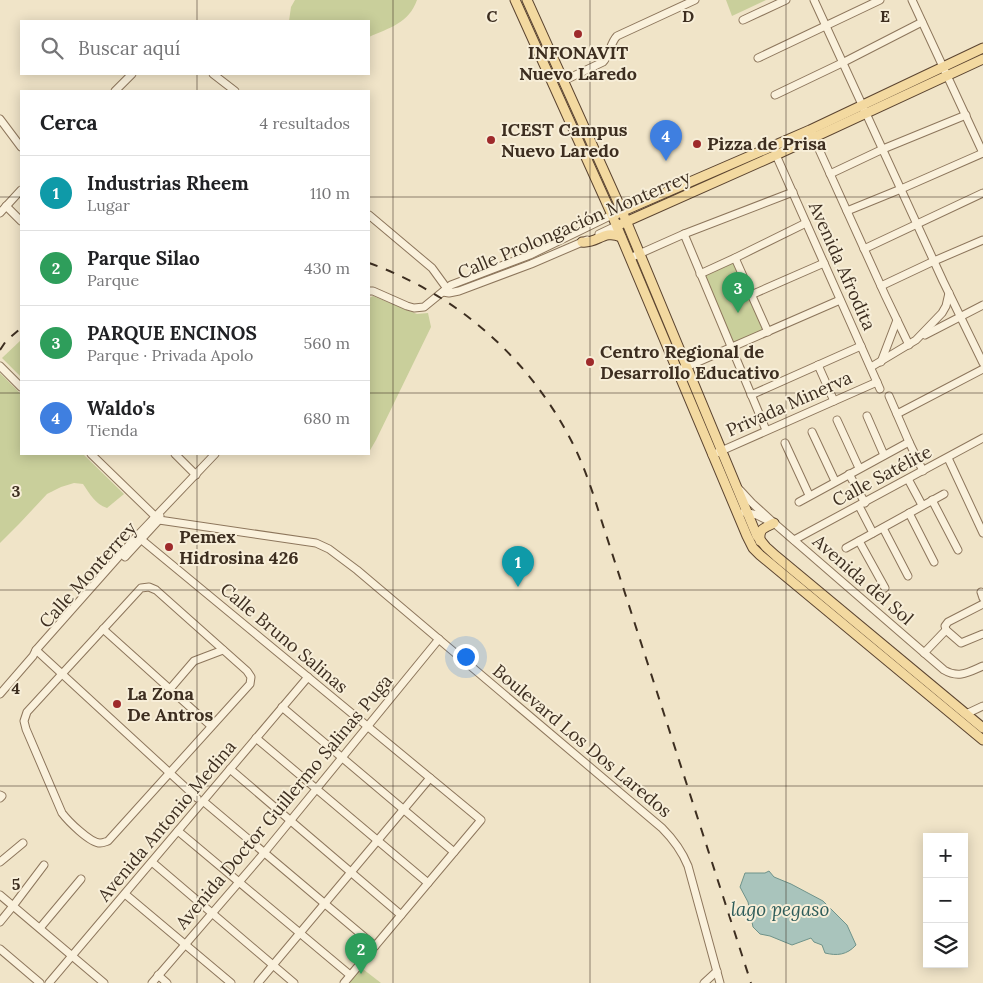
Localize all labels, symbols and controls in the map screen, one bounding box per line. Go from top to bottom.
text: C [486,6,498,26]
text: D [682,6,694,26]
text: E [880,6,890,26]
search box [20,20,370,75]
marker: INFONAVIT Nuevo Laredo [572,28,584,40]
icon: search [38,34,66,62]
text: Buscar aquí [78,36,180,60]
place label: INFONAVIT Nuevo Laredo [519,41,637,85]
text: Cerca [40,109,98,136]
text: 4 resultados [260,113,350,133]
place label: ICEST Campus Nuevo Laredo [501,118,628,162]
pin: 4 [650,120,682,161]
place label: Pizza de Prisa [707,132,827,155]
marker: ICEST Campus Nuevo Laredo [485,134,497,146]
marker: Pizza de Prisa [691,138,703,150]
street label: Calle Prolongación Monterrey [454,165,694,284]
text: Industrias Rheem [87,171,249,195]
text: 1 [53,183,59,203]
text: 110 m [310,183,350,203]
text: Lugar [87,195,130,215]
street label: Avenida Afrodita [803,197,881,334]
text: Parque Silao [87,246,200,270]
text: 2 [52,258,60,278]
text: 430 m [304,258,350,278]
text: Parque [87,270,139,290]
pin: 3 [722,272,754,313]
text: PARQUE ENCINOS [87,321,257,345]
text: 3 [52,333,60,353]
text: 560 m [304,333,350,353]
place label: Centro Regional de Desarrollo Educativo [600,340,779,384]
text: Parque · Privada Apolo [87,345,253,365]
marker: Centro Regional de Desarrollo Educativo [584,356,596,368]
street label: Privada Minerva [722,366,855,442]
text: Waldo's [87,396,155,420]
text: 4 [52,408,60,428]
text: 680 m [303,408,350,428]
text: Tienda [87,420,138,440]
street label: Calle Satélite [828,440,936,511]
text: 3 [12,481,21,501]
street label: Calle Monterrey [34,516,142,633]
place label: Pemex Hidrosina 426 [179,525,299,569]
street label: Avenida del Sol [807,529,919,630]
marker: Pemex Hidrosina 426 [163,541,175,553]
pin: 1 [502,546,534,587]
street label: Calle Bruno Salinas [216,577,353,698]
your location [453,644,479,670]
street label: Boulevard Los Dos Laredos [488,659,676,822]
street label: Avenida Doctor Guillermo Salinas Puga [169,670,397,935]
text: 4 [12,678,21,698]
place label: La Zona De Antros [127,682,214,726]
marker: La Zona De Antros [111,698,123,710]
street label: Avenida Antonio Medina [92,735,241,907]
map controls [923,833,968,968]
button: + [923,833,968,878]
text: 5 [12,874,21,894]
button: − [923,878,968,923]
water label: lago pegaso [731,897,829,921]
button: layers [923,923,968,968]
pin: 2 [345,933,377,974]

